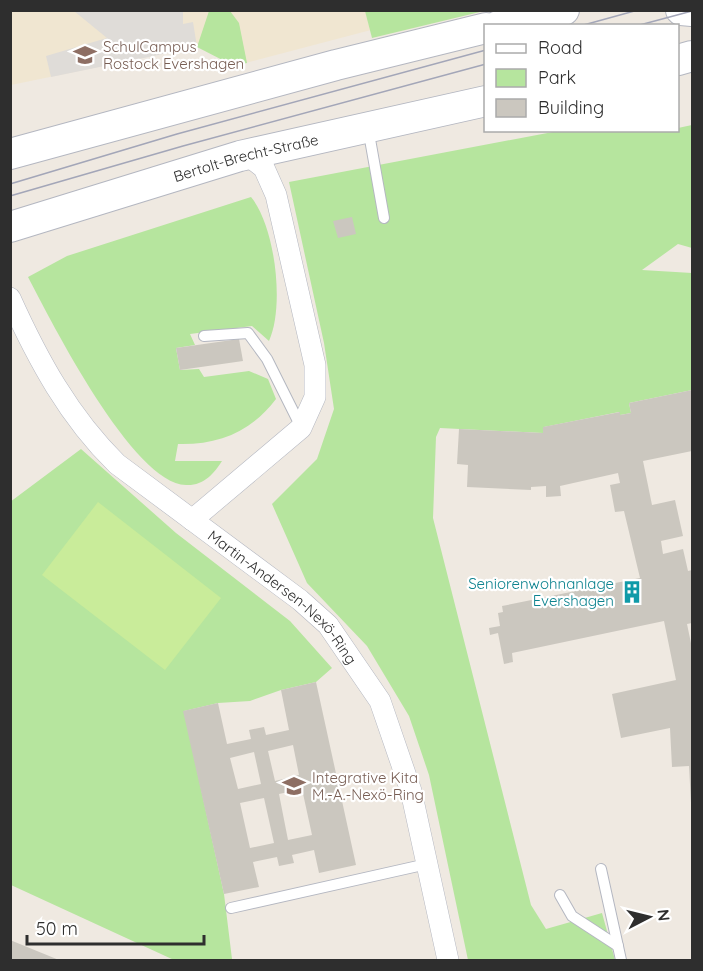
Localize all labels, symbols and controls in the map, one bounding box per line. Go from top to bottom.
legend [484,24,679,132]
text: Road [538,36,583,59]
place label: SchulCampus Rostock Evershagen [103,37,244,73]
school or university icon: SchulCampus Rostock Evershagen [72,42,98,68]
text: Park [538,66,576,89]
text: Building [538,96,604,119]
street label: Bertolt-Brecht-Straße [171,129,320,186]
street label: Martin-Andersen-Nexö-Ring [204,526,361,668]
place label: Seniorenwohnanlage Evershagen [468,574,614,610]
building icon: Seniorenwohnanlage Evershagen [619,579,645,605]
place label: Integrative Kita M.-A.-Nexö-Ring [312,768,424,804]
school or university icon: Integrative Kita M.-A.-Nexö-Ring [281,773,307,799]
north arrow [619,887,679,947]
scale bar [27,908,204,946]
text: N [653,908,675,922]
text: 50 m [36,917,78,940]

